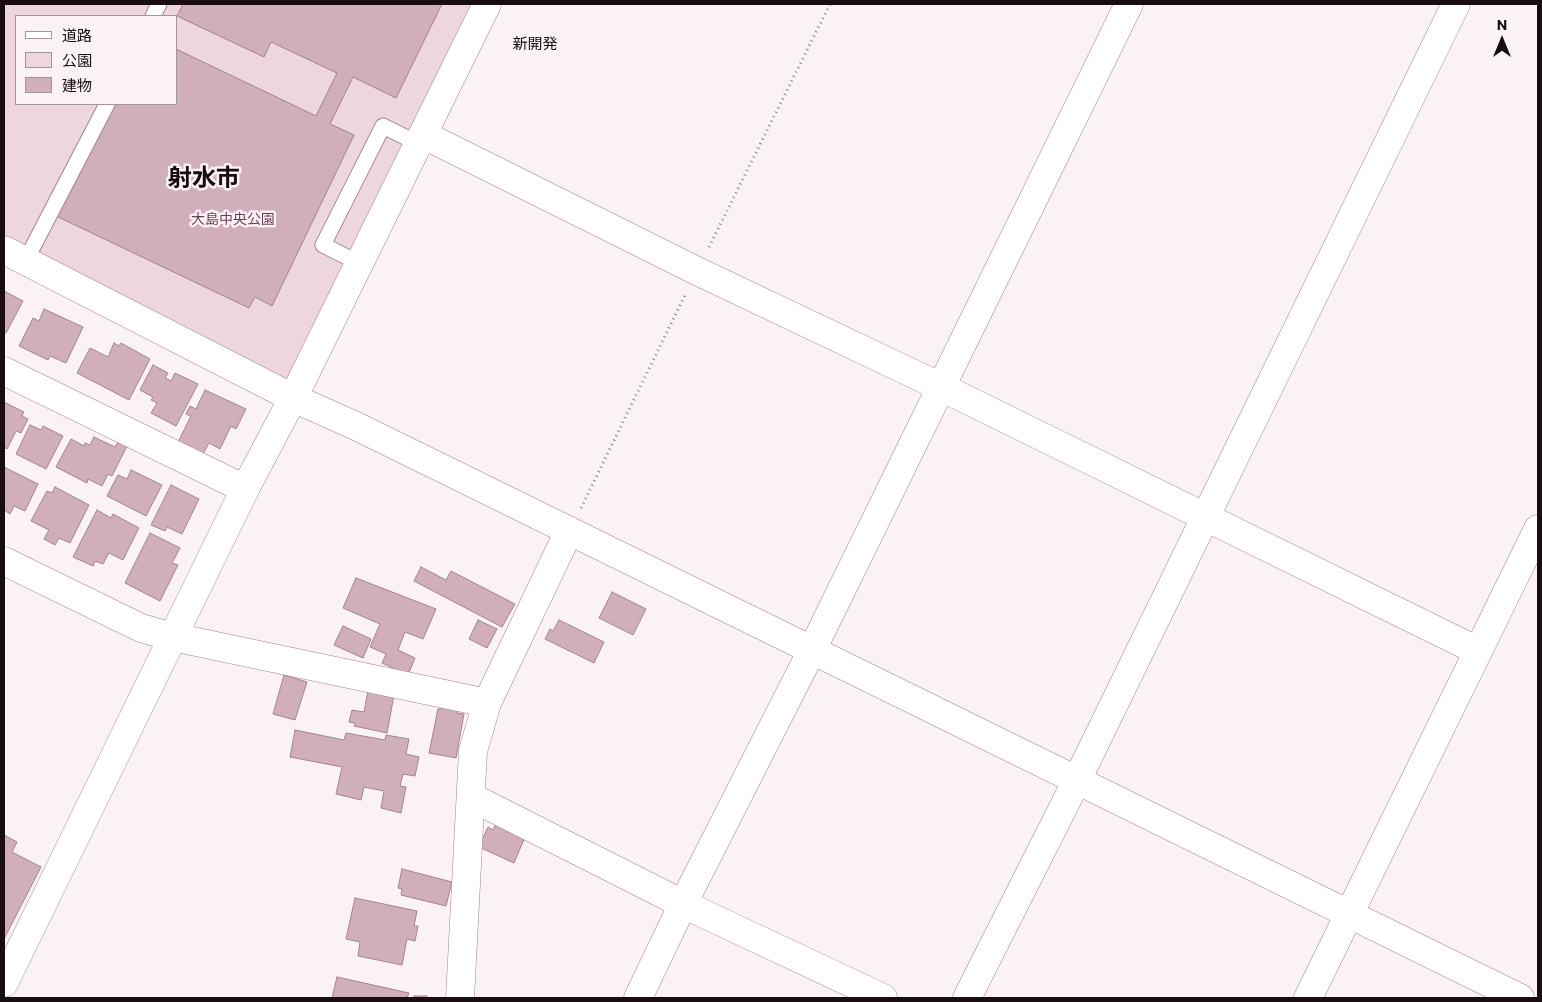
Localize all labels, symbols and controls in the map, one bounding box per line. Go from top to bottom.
legend [15,15,178,105]
north arrow [1477,15,1527,65]
text: N [1497,16,1507,33]
text: 道路 [62,26,92,44]
district label: 新開発 [513,35,557,53]
text: 公園 [62,51,92,69]
text: 建物 [62,76,92,94]
district label: 射水市 [168,164,240,192]
park label: 大島中央公園 [191,211,275,227]

